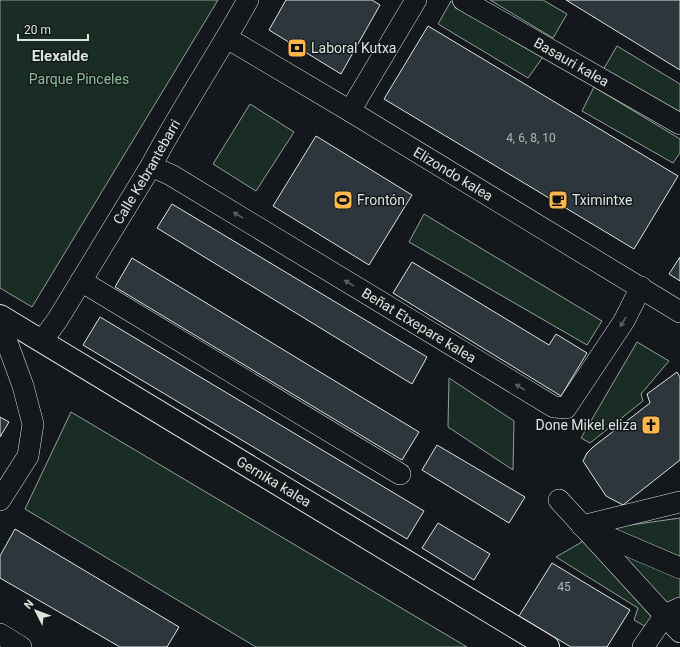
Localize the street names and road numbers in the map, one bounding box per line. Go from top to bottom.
street label: Basauri kalea [531,34,612,90]
street label: Calle Kebrantebarri [110,116,183,227]
street label: Elizondo kalea [411,144,496,204]
street label: Beñat Etxepare kalea [359,285,479,366]
street label: Gernika kalea [234,453,314,510]

